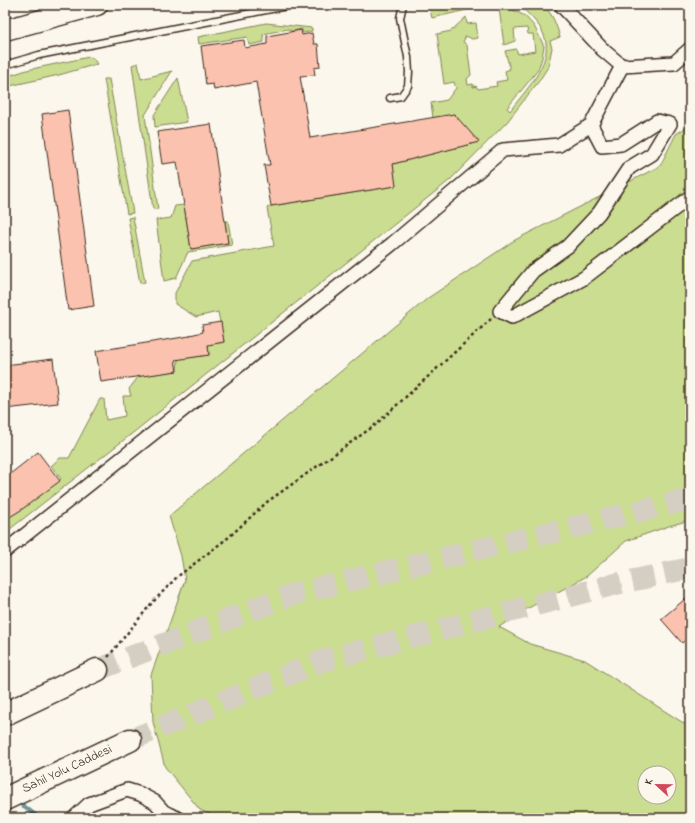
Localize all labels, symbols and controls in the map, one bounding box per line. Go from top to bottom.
street label: Sahil Yolu Caddesi [19,740,115,798]
north arrow [637,765,677,805]
text: K [640,776,657,787]

